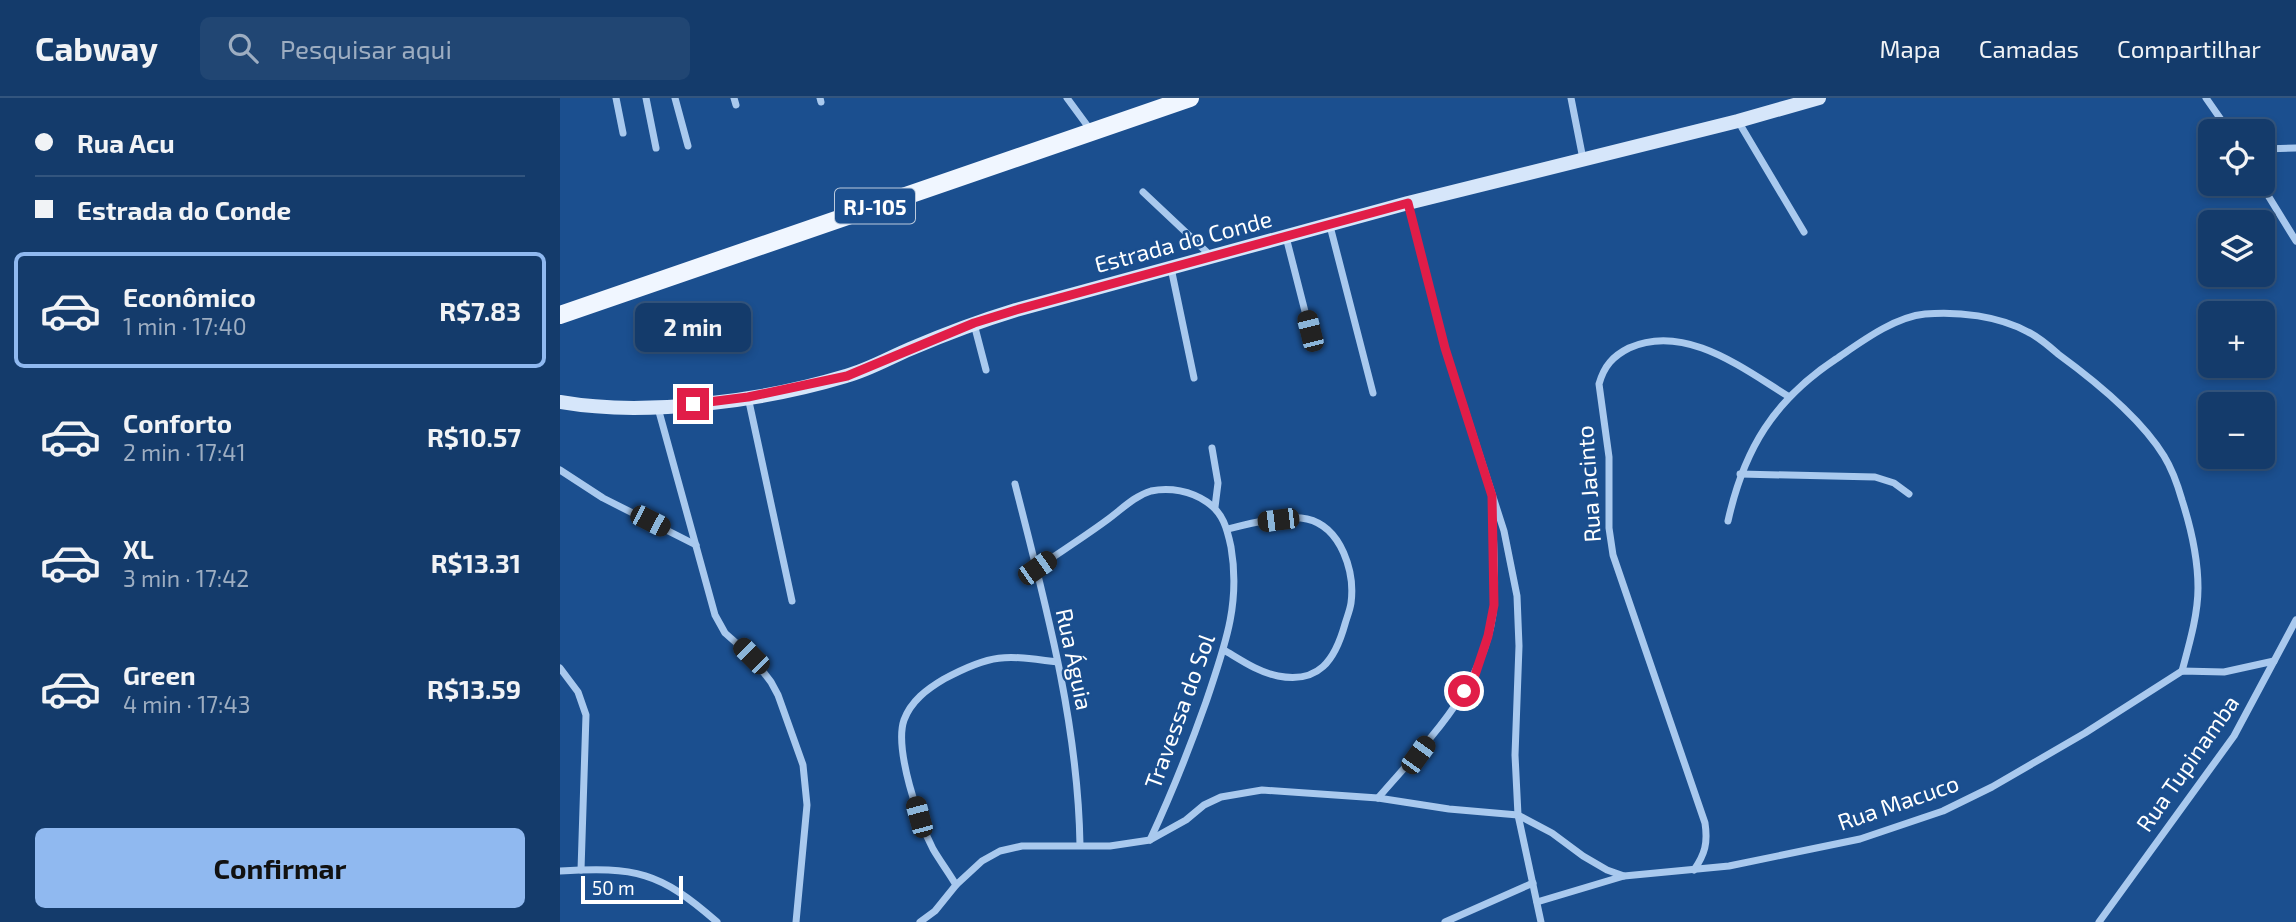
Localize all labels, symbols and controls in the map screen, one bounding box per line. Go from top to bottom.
search box [200,17,690,80]
text: Cabway [35,28,158,68]
icon: search [224,29,262,67]
text: Pesquisar aqui [280,33,452,64]
text: Mapa [1879,34,1941,63]
text: Camadas [1979,34,2079,63]
text: Compartilhar [2117,34,2261,63]
map controls [2198,119,2275,469]
button: locate [2198,119,2275,196]
text: Rua Acu [77,127,175,158]
road number: RJ-105 [835,188,915,224]
text: Estrada do Conde [77,194,291,225]
street label: Estrada do Conde [1091,204,1275,278]
button: layers [2198,210,2275,287]
icon: car [39,279,102,342]
text: Econômico [123,281,256,312]
text: R$7.83 [439,295,521,326]
button: + [2198,301,2275,378]
callout: 2 min [635,302,751,352]
car [1295,308,1326,354]
text: 1 min · 17:40 [123,312,247,340]
text: 2 min [664,313,722,341]
route end [677,388,709,420]
button: − [2198,392,2275,469]
icon: car [39,405,102,468]
text: Conforto [123,407,232,438]
text: R$10.57 [427,421,521,452]
street label: Rua Jacinto [1570,425,1606,543]
text: 2 min · 17:41 [123,438,246,466]
car [627,502,674,540]
car [1256,507,1301,533]
icon: car [39,531,102,594]
text: XL [123,533,154,564]
text: R$13.31 [431,547,521,578]
car [1014,547,1061,589]
text: 3 min · 17:42 [123,564,249,592]
street label: Rua Águia [1051,606,1099,712]
street label: Travessa do Sol [1138,630,1220,792]
car [729,634,774,678]
icon: car [39,657,102,720]
text: Green [123,659,196,690]
text: R$13.59 [427,673,521,704]
route start [1448,675,1480,707]
street label: Rua Tupinamba [2130,689,2244,837]
text: 4 min · 17:43 [123,690,250,718]
car [1398,732,1439,778]
street label: Rua Macuco [1834,768,1962,836]
car [904,794,935,840]
button: Confirmar [35,828,525,908]
scale bar [581,873,682,905]
text: 50 m [592,876,635,899]

